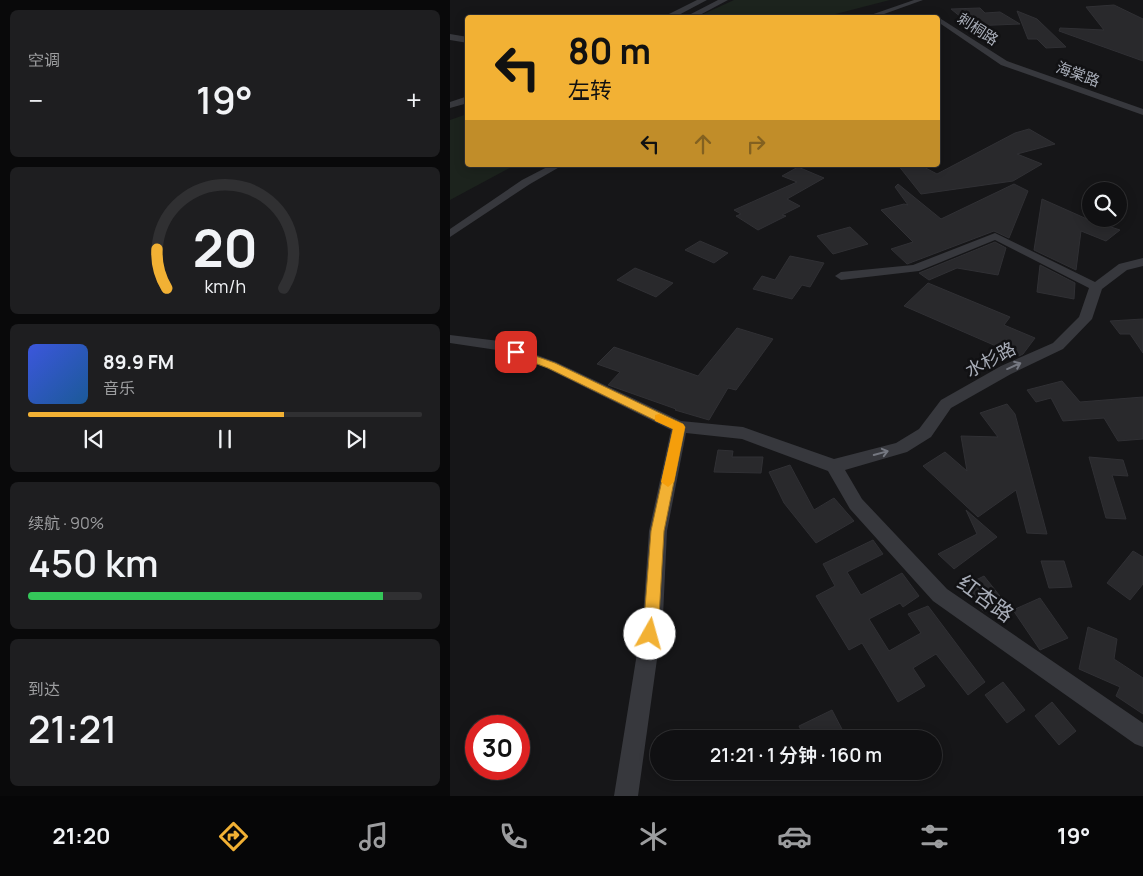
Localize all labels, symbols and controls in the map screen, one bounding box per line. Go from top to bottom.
street label: 刺桐路 [953,8,1003,50]
text: 80 m [568,27,651,75]
icon: left [485,35,550,100]
text: 空调 [28,49,60,71]
street label: 海棠路 [1053,56,1103,92]
text: 19° [196,73,253,125]
text: 左转 [568,75,612,105]
text: − [28,81,43,119]
text: + [406,81,422,119]
icon: left [636,130,664,158]
icon: ahead [689,130,717,158]
icon: right [742,130,770,158]
map controls [1082,182,1127,227]
button: search [1082,182,1127,227]
text: 20 [192,212,258,283]
text: km/h [204,274,246,298]
pin [495,331,537,373]
street label: 水杉路 [961,336,1019,382]
icon: arrive [502,338,530,366]
text: 89.9 FM [103,349,174,375]
one-way arrow [1006,360,1021,370]
text: 音乐 [103,377,135,399]
icon: previous [80,425,108,453]
icon: pause [211,425,239,453]
icon: next [342,425,370,453]
one-way arrow [873,448,889,457]
text: 续航 · 90% [28,512,104,534]
text: 450 km [28,536,159,588]
street label: 红杏路 [952,568,1020,628]
position arrow [623,607,675,659]
text: 到达 [28,678,60,700]
text: 21:21 [28,702,117,754]
speed limit sign: 30 [465,715,530,780]
text: 21:21 · 1 分钟 · 160 m [710,742,882,768]
icon: directions [216,819,251,854]
icon: music [356,819,391,854]
icon: phone [496,819,531,854]
icon: climate [636,819,671,854]
icon: car [777,819,812,854]
icon: filters [917,819,952,854]
text: 21:20 [53,821,110,851]
text: 19° [1057,821,1090,851]

